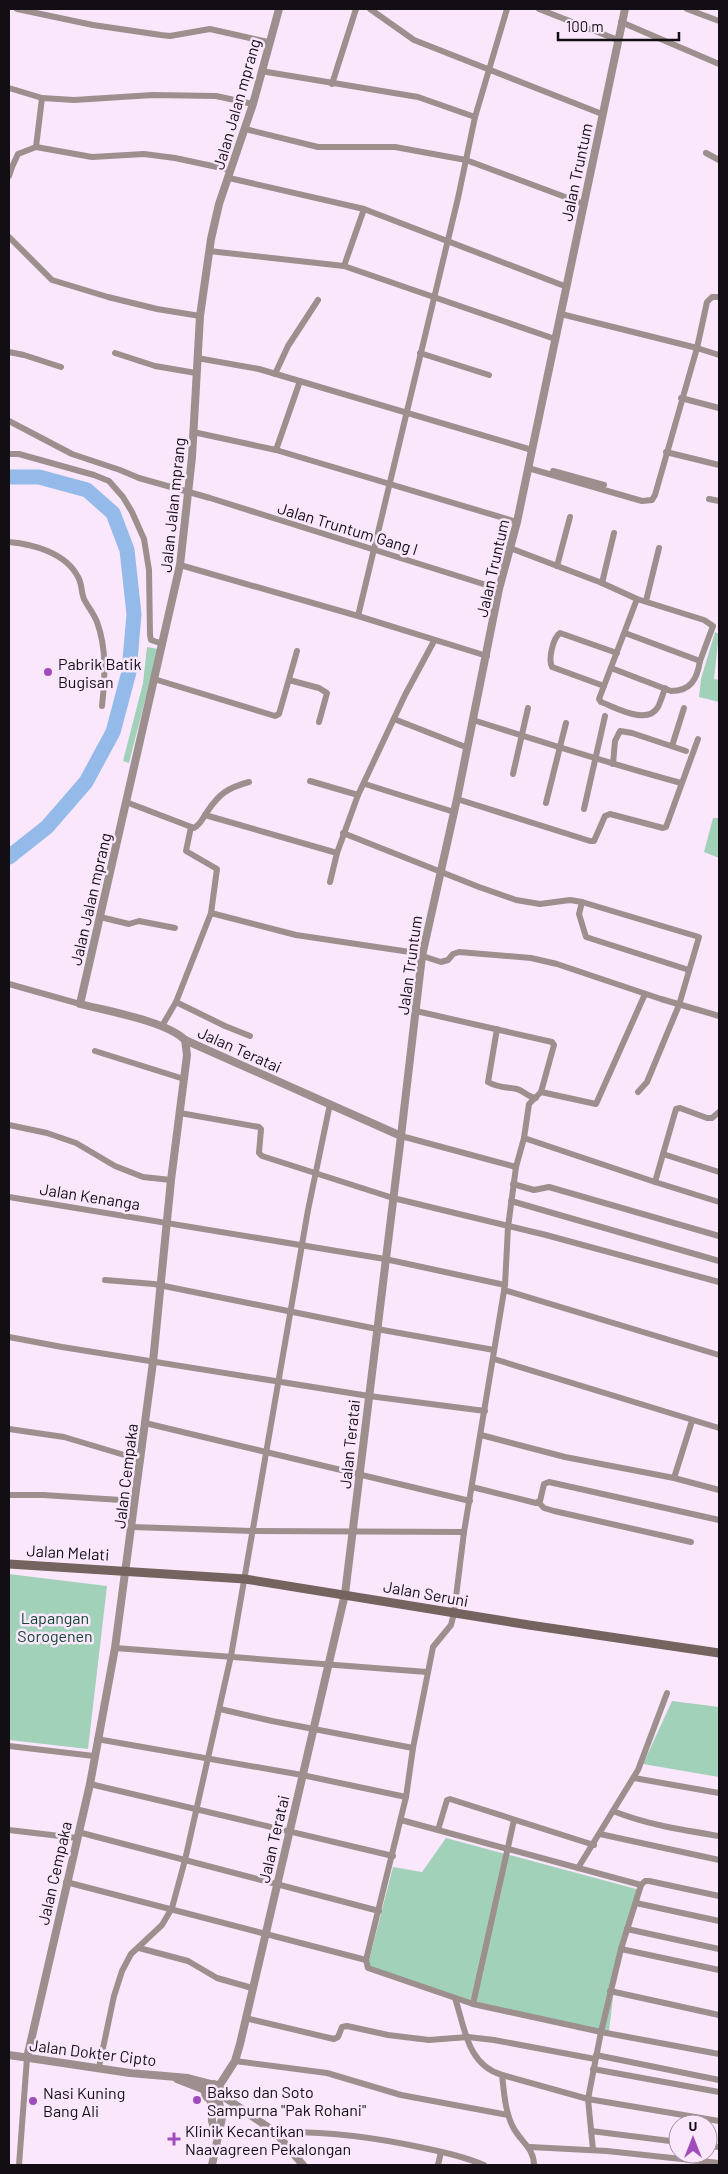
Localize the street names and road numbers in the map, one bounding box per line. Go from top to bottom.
street label: Jalan Jalan mprang [208,36,264,172]
street label: Jalan Truntum [556,121,596,223]
street label: Jalan Jalan mprang [155,437,189,573]
street label: Jalan Truntum Gang I [276,498,420,558]
street label: Jalan Truntum [471,517,513,619]
street label: Jalan Jalan mprang [66,831,114,967]
street label: Jalan Truntum [393,914,425,1016]
street label: Jalan Teratai [195,1022,285,1076]
street label: Jalan Kenanga [38,1179,142,1213]
street label: Jalan Teratai [335,1398,363,1490]
street label: Jalan Cempaka [109,1422,141,1530]
street label: Jalan Melati [26,1540,110,1564]
street label: Jalan Seruni [382,1576,470,1610]
street label: Jalan Teratai [254,1793,292,1885]
street label: Jalan Cempaka [33,1819,75,1927]
street label: Jalan Dokter Cipto [28,2035,158,2069]

